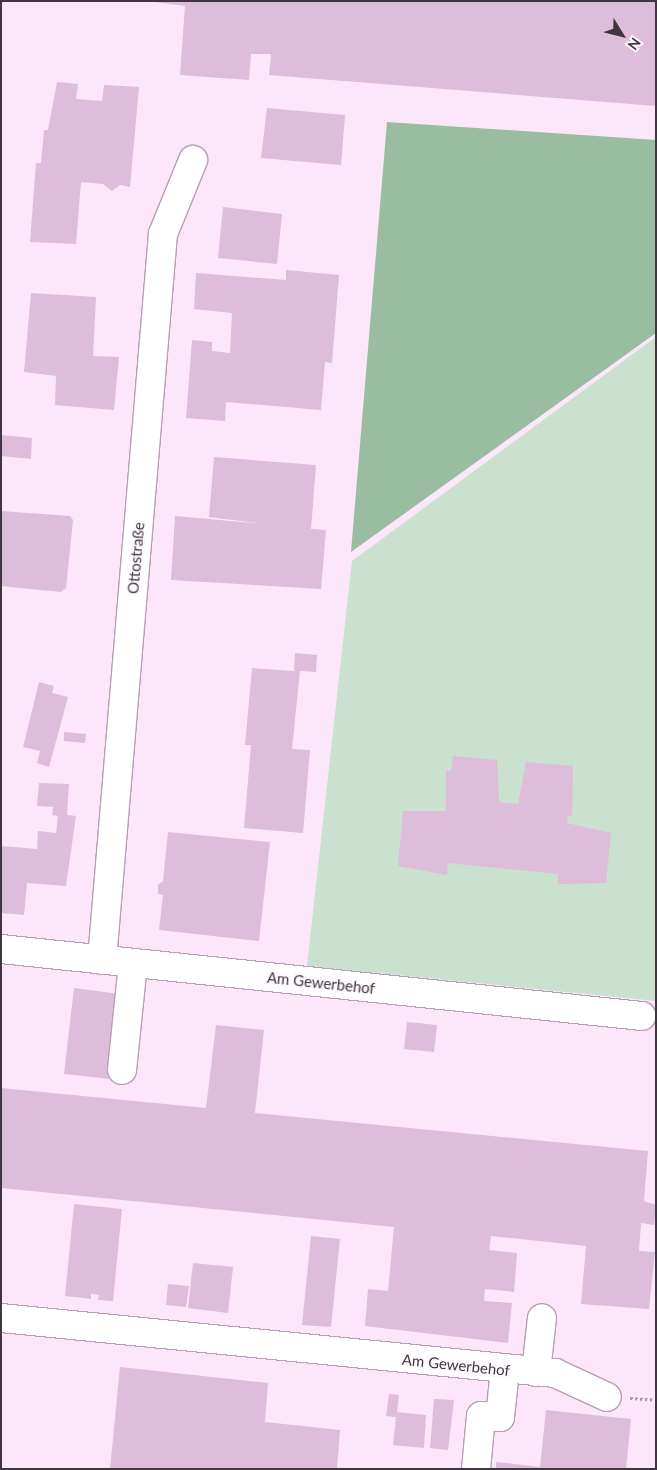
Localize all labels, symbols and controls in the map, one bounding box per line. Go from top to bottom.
north arrow [597,10,647,60]
text: N [624,35,645,53]
street label: Ottostraße [124,521,148,595]
street label: Am Gewerbehof [266,968,376,998]
street label: Am Gewerbehof [401,1350,511,1380]

